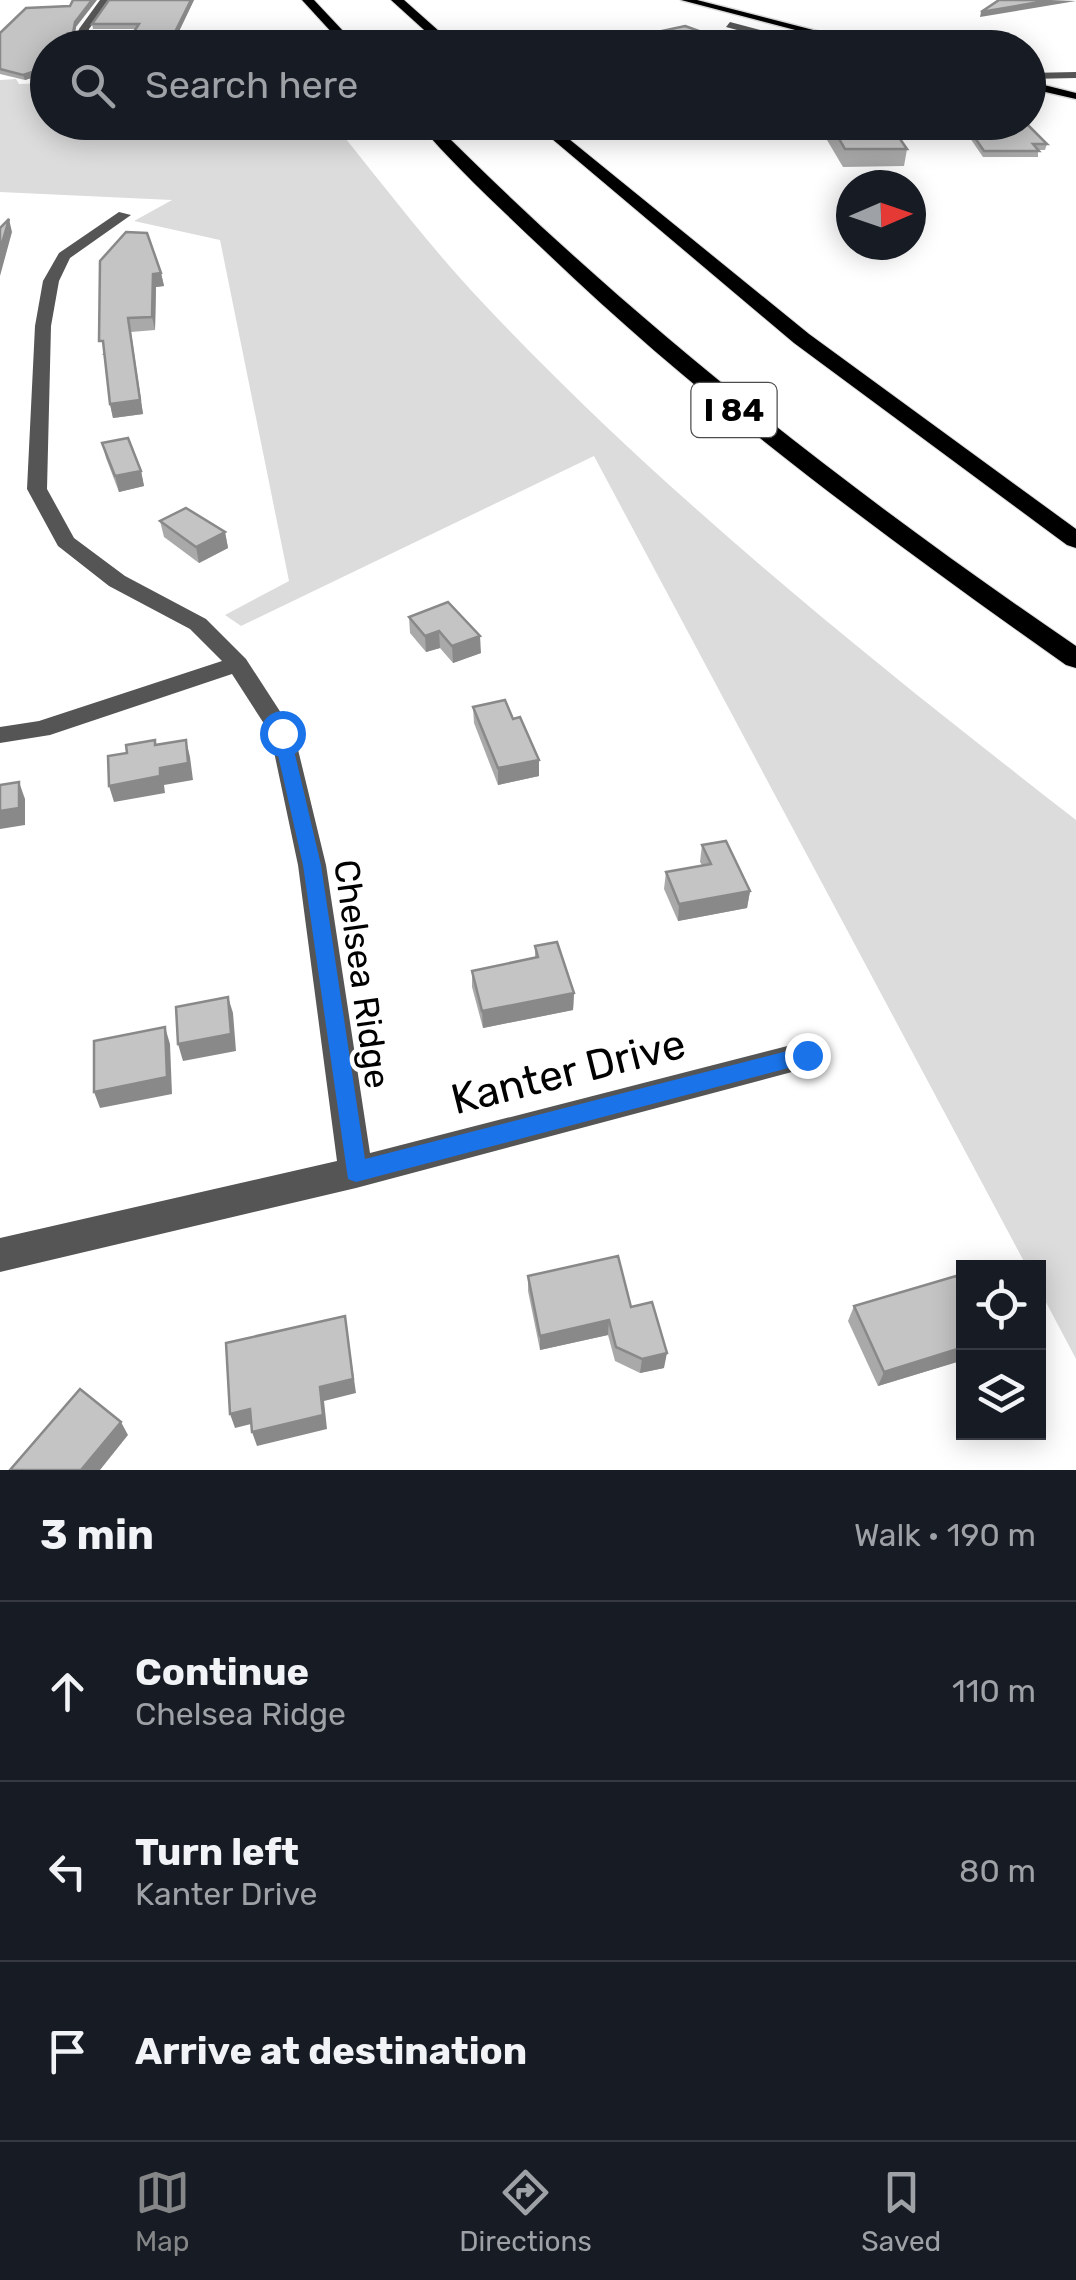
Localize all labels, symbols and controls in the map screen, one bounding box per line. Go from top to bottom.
search box [30,30,1046,140]
icon: search [65,58,120,113]
text: Search here [145,62,358,108]
north arrow [836,170,926,260]
road number: I 84 [692,383,776,437]
route start [260,711,306,757]
street label: Chelsea Ridge [325,857,399,1091]
street label: Kanter Drive [446,1019,691,1125]
route end [785,1033,831,1079]
map controls [956,1260,1046,1440]
button: locate [956,1260,1046,1350]
button: layers [956,1350,1046,1440]
text: 3 min [40,1510,154,1560]
text: Walk · 190 m [854,1516,1036,1554]
text: Continue [135,1649,309,1695]
icon: ahead [40,1664,95,1719]
text: 110 m [952,1672,1036,1710]
text: Chelsea Ridge [135,1695,346,1733]
text: Turn left [135,1829,299,1875]
icon: left [40,1844,95,1899]
text: 80 m [959,1852,1036,1890]
text: Kanter Drive [135,1875,318,1913]
icon: arrive [40,2024,95,2079]
text: Arrive at destination [135,2028,527,2074]
tab: Map [135,2165,190,2258]
tab: Directions [459,2165,592,2258]
tab: Saved [861,2165,941,2258]

